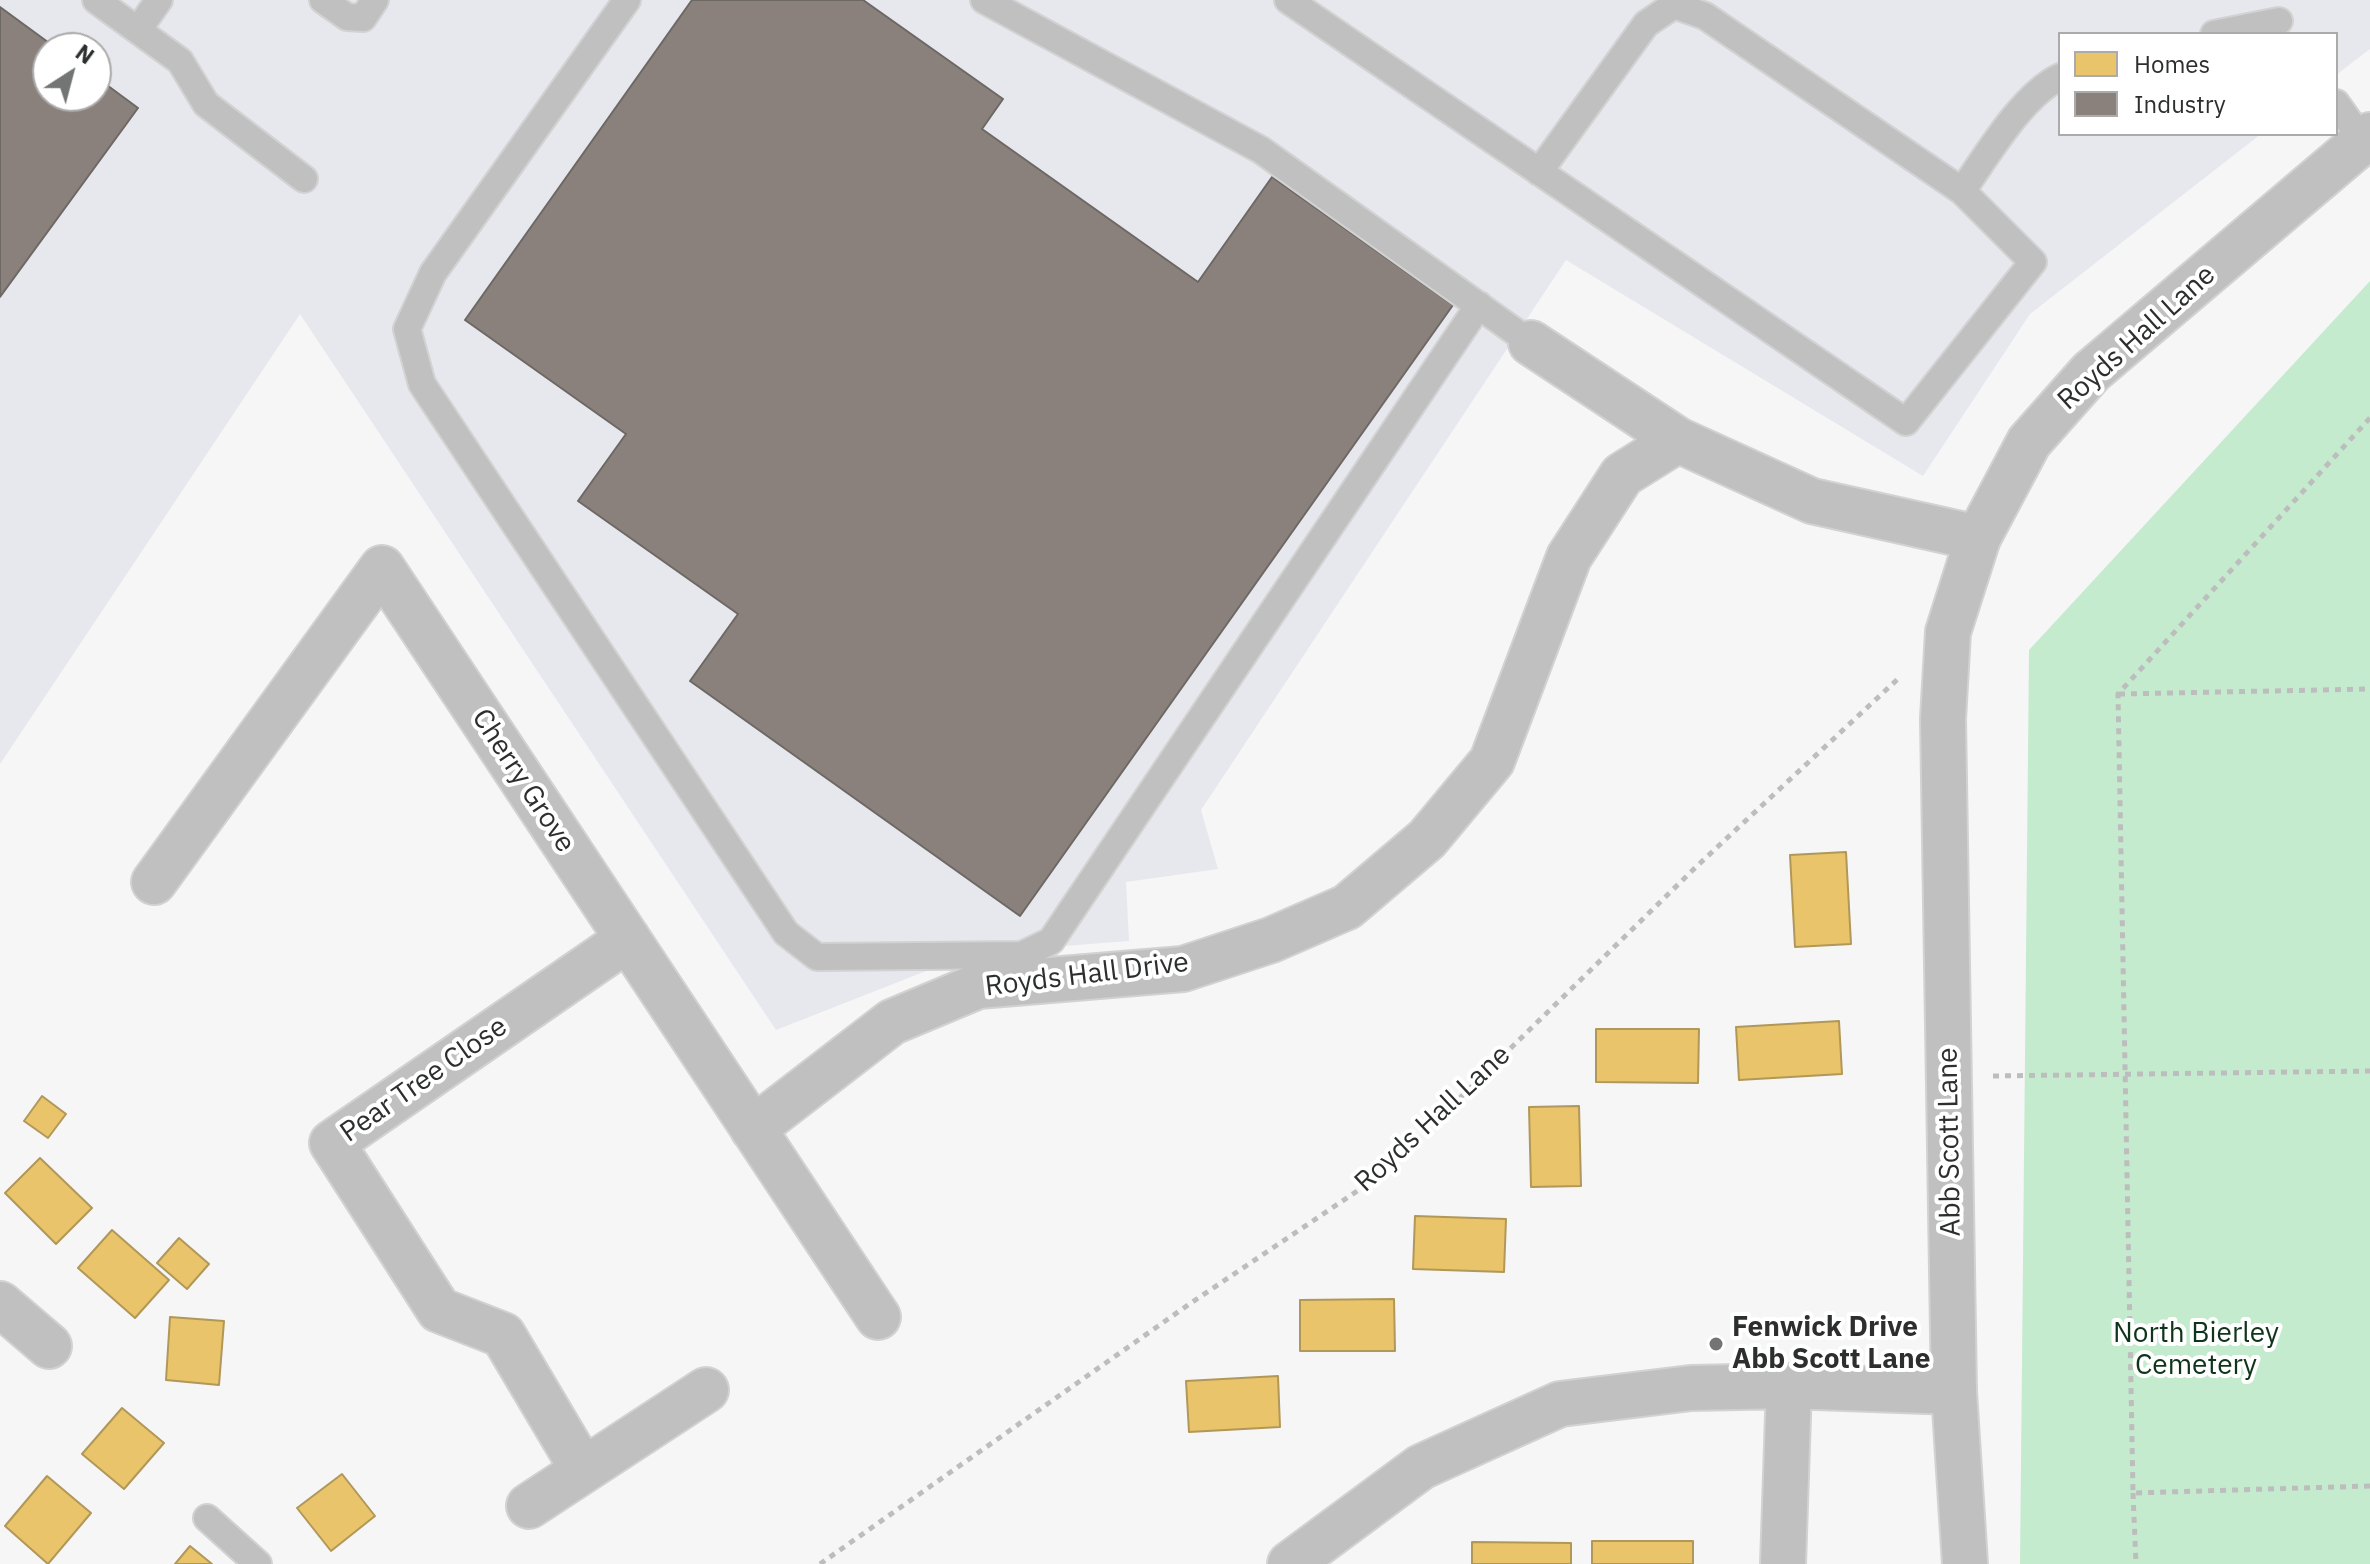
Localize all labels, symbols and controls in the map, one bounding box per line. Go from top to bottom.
north arrow [32,32,112,112]
legend [2058,32,2338,136]
text: N [70,37,100,70]
text: Homes [2134,48,2210,80]
text: Industry [2134,88,2226,120]
street label: Royds Hall Lane [2051,259,2223,417]
street label: Cherry Grove [464,703,582,859]
street label: Royds Hall Drive [983,946,1191,1004]
street label: Pear Tree Close [334,1010,514,1150]
street label: Royds Hall Lane [1348,1039,1518,1199]
street label: Abb Scott Lane [1932,1047,1968,1237]
place label: Fenwick Drive Abb Scott Lane [1732,1311,1930,1377]
park label: North Bierley Cemetery [2113,1317,2279,1383]
marker: Fenwick Drive Abb Scott Lane [1707,1335,1725,1353]

